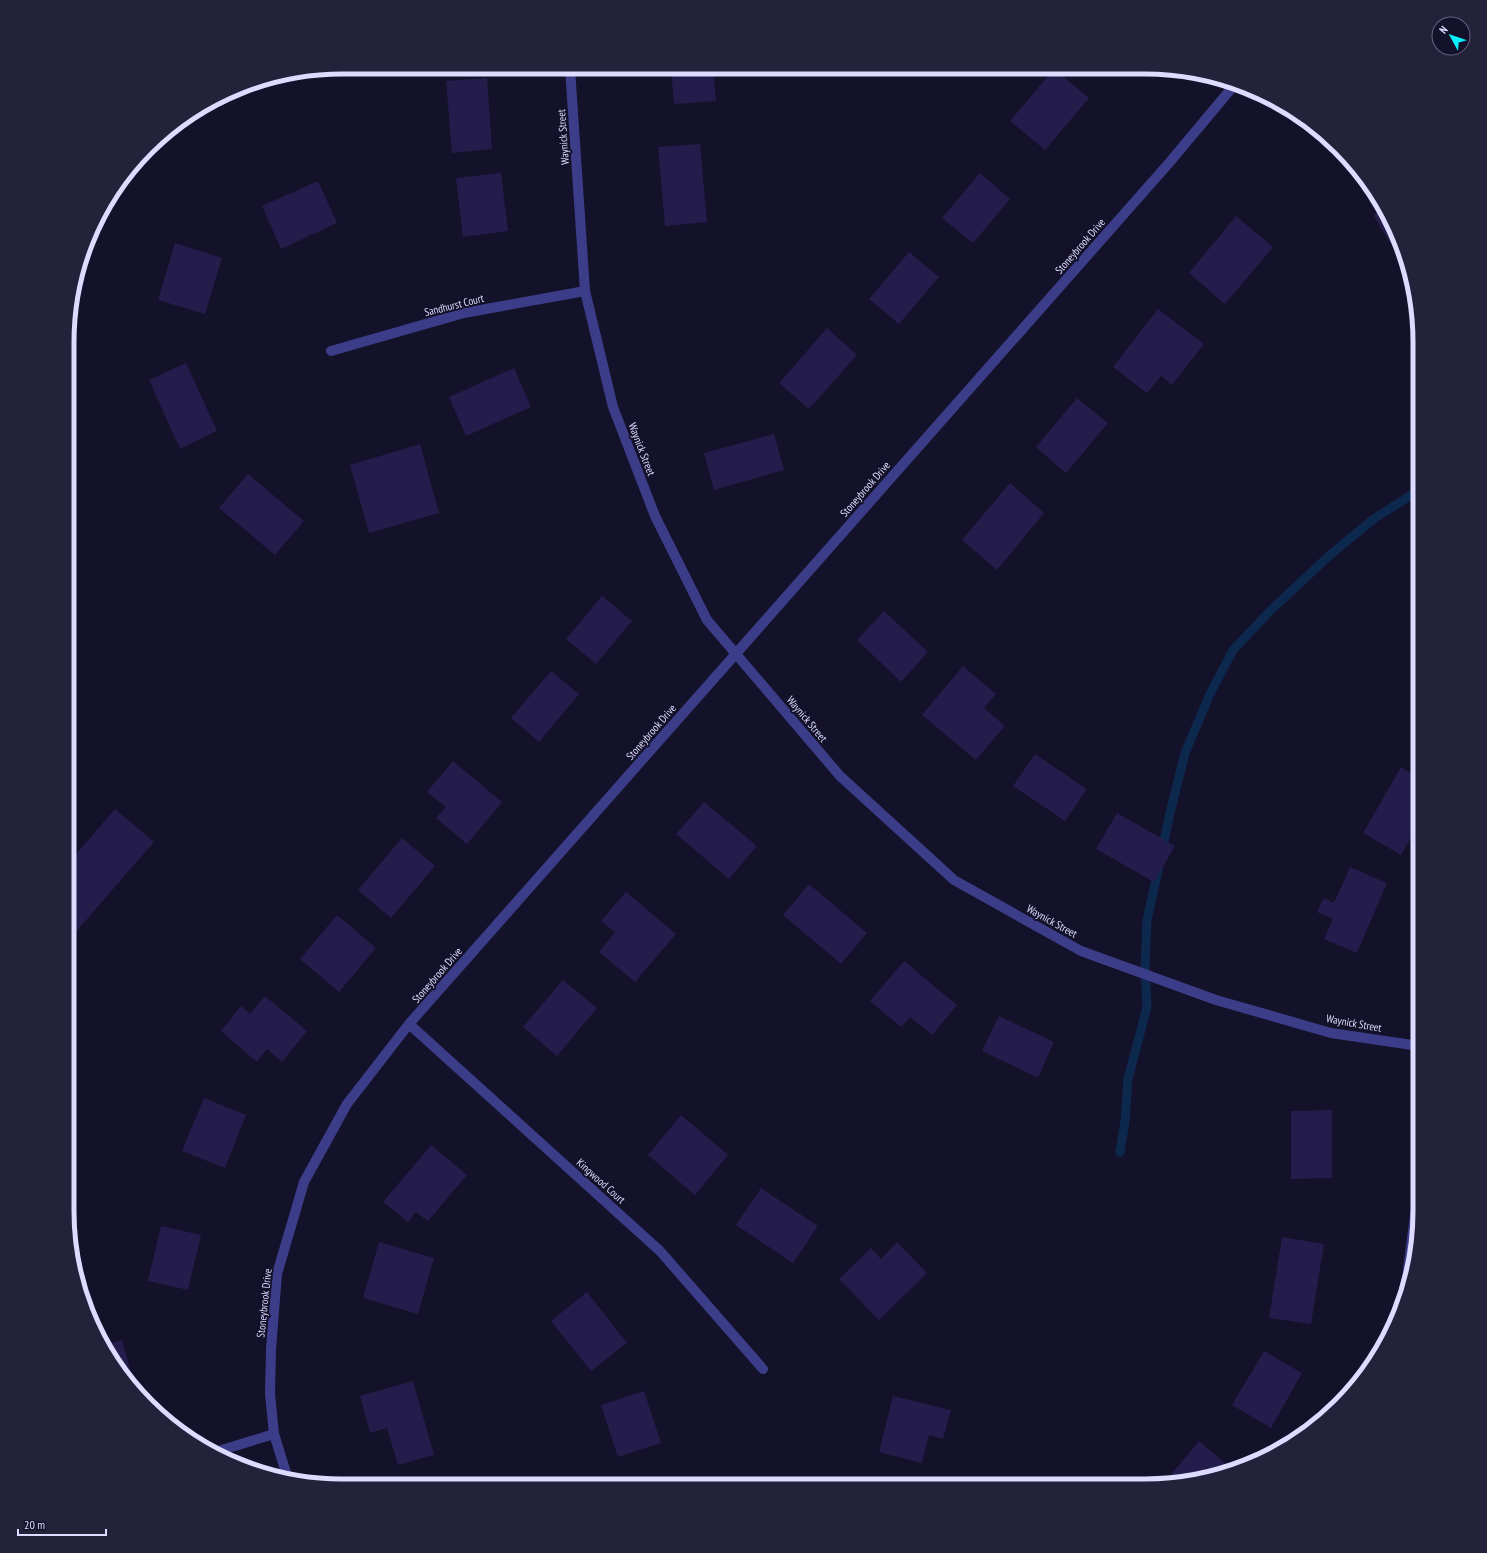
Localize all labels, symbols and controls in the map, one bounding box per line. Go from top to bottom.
north arrow [1431,16,1471,56]
text: N [1436,23,1451,36]
street label: Waynick Street [554,109,572,165]
street label: Stoneybrook Drive [1052,215,1108,277]
street label: Sandhurst Court [423,291,485,319]
street label: Waynick Street [625,420,659,478]
street label: Stoneybrook Drive [837,458,893,520]
street label: Waynick Street [784,693,830,745]
street label: Stoneybrook Drive [623,701,679,763]
street label: Waynick Street [1024,901,1080,941]
street label: Stoneybrook Drive [409,944,465,1006]
street label: Waynick Street [1325,1011,1383,1035]
street label: Kingwood Court [574,1155,628,1207]
street label: Stoneybrook Drive [253,1267,275,1338]
scale bar [18,1511,106,1537]
text: 20 m [24,1517,45,1532]

